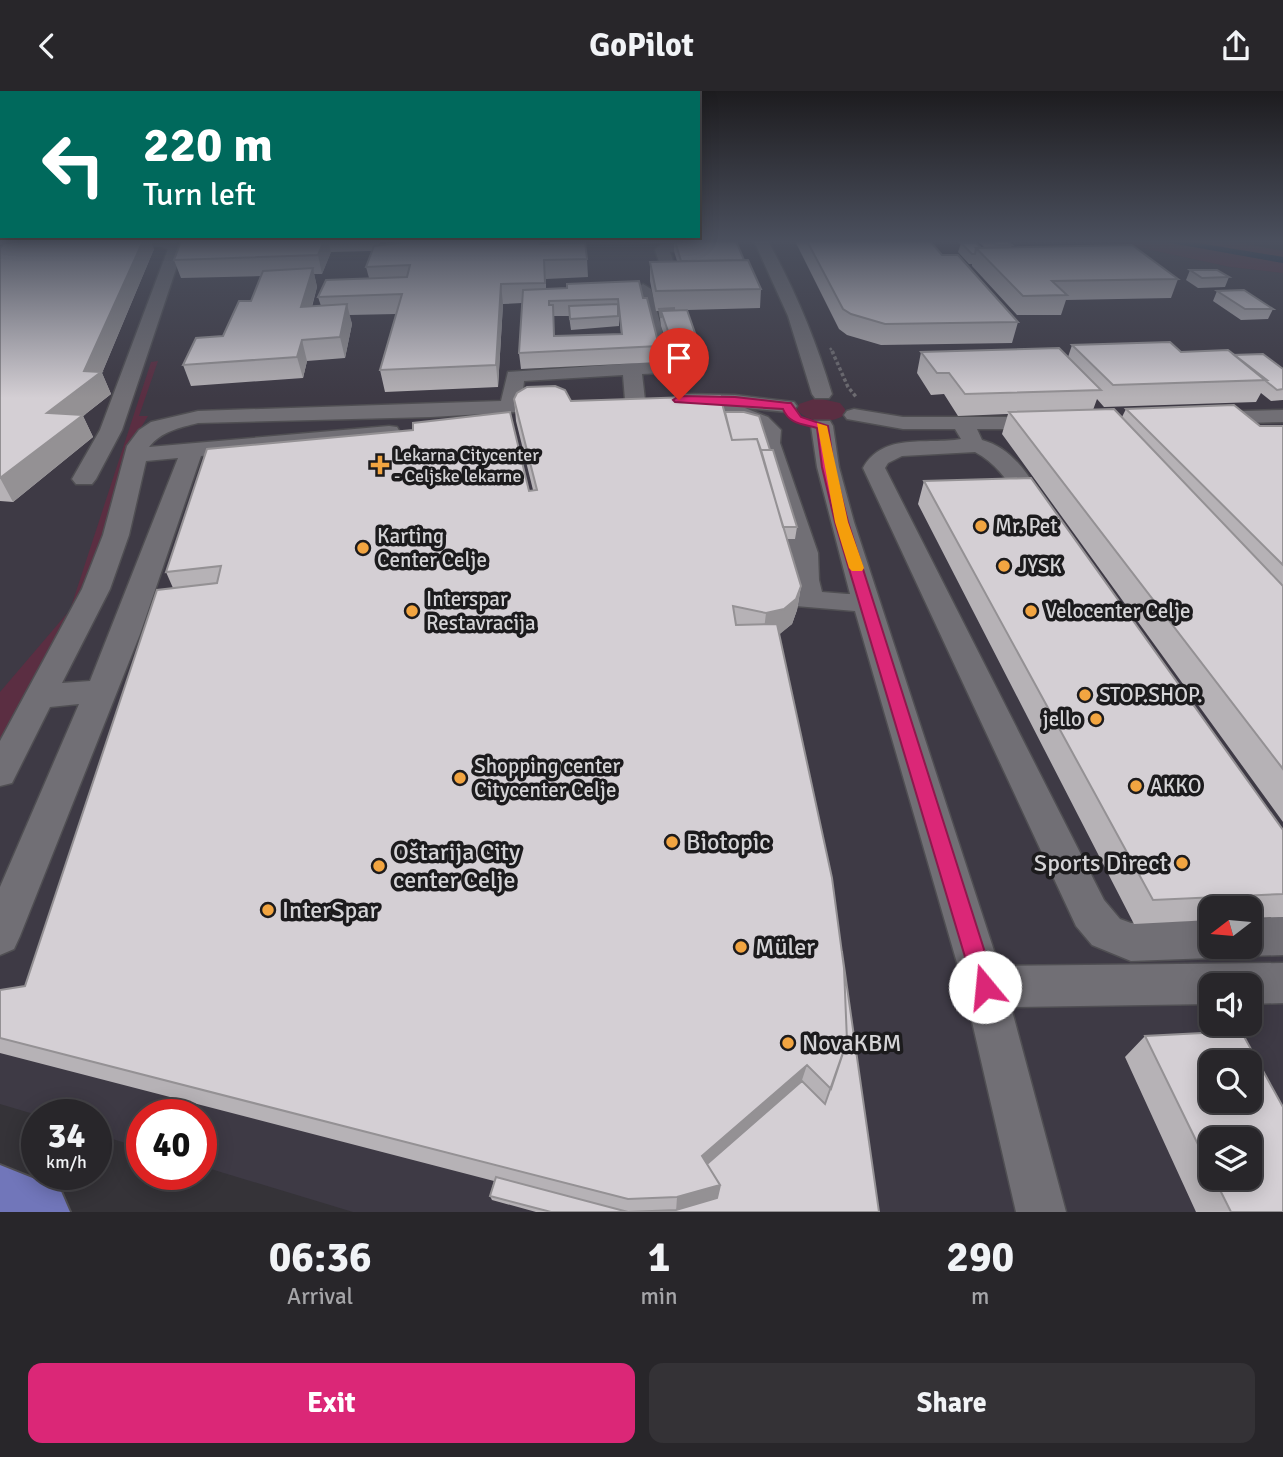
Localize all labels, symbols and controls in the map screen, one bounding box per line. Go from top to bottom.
text: GoPilot [589,26,694,65]
icon: back [28,27,66,65]
icon: share [1217,27,1255,65]
text: 220 m [143,115,273,175]
icon: left [28,119,119,210]
text: Turn left [143,175,256,214]
pin [649,328,709,400]
icon: arrive [660,339,698,377]
place label: Lekarna Citycenter - Celjske lekarne [394,444,539,487]
marker: Lekarna Citycenter - Celjske lekarne [372,457,388,473]
place label: Mr. Pet [995,513,1058,539]
marker: Mr. Pet [973,518,989,534]
place label: Karting Center Celje [377,523,487,573]
marker: Karting Center Celje [355,540,371,556]
place label: JYSK [1018,553,1062,579]
marker: JYSK [996,558,1012,574]
place label: Interspar Restavracija [426,586,536,636]
place label: Velocenter Celje [1045,598,1191,624]
marker: Interspar Restavracija [404,603,420,619]
marker: Velocenter Celje [1023,603,1039,619]
place label: STOP.SHOP. [1099,682,1203,708]
marker: STOP.SHOP. [1077,687,1093,703]
place label: jello [1043,706,1082,732]
marker: jello [1088,711,1104,727]
place label: Shopping center Citycenter Celje [474,753,621,803]
marker: Shopping center Citycenter Celje [452,770,468,786]
place label: AKKO [1150,773,1202,799]
marker: AKKO [1128,778,1144,794]
place label: Biotopic [686,827,771,857]
marker: Biotopic [664,834,680,850]
place label: Oštarija City center Celje [393,837,520,895]
place label: Sports Direct [1034,848,1168,878]
marker: Sports Direct [1174,855,1190,871]
marker: Oštarija City center Celje [371,858,387,874]
place label: InterSpar [282,895,378,925]
north arrow [1199,896,1262,959]
map controls [1199,896,1262,1190]
marker: InterSpar [260,902,276,918]
place label: Müler [755,932,815,962]
marker: Müler [733,939,749,955]
position arrow [948,950,1022,1024]
button: sound [1199,973,1262,1036]
place label: NovaKBM [802,1028,902,1058]
marker: NovaKBM [780,1035,796,1051]
button: search [1199,1050,1262,1113]
speed limit sign: 40 [126,1099,217,1190]
text: 34 [48,1114,85,1157]
button: layers [1199,1127,1262,1190]
text: km/h [46,1151,87,1173]
text: 06:36 [269,1232,372,1283]
text: 1 [648,1232,670,1283]
text: 290 [946,1232,1014,1283]
text: Arrival [287,1282,353,1311]
text: min [640,1282,678,1311]
text: m [971,1282,989,1311]
button: Exit [28,1363,635,1443]
button: Share [649,1363,1255,1443]

